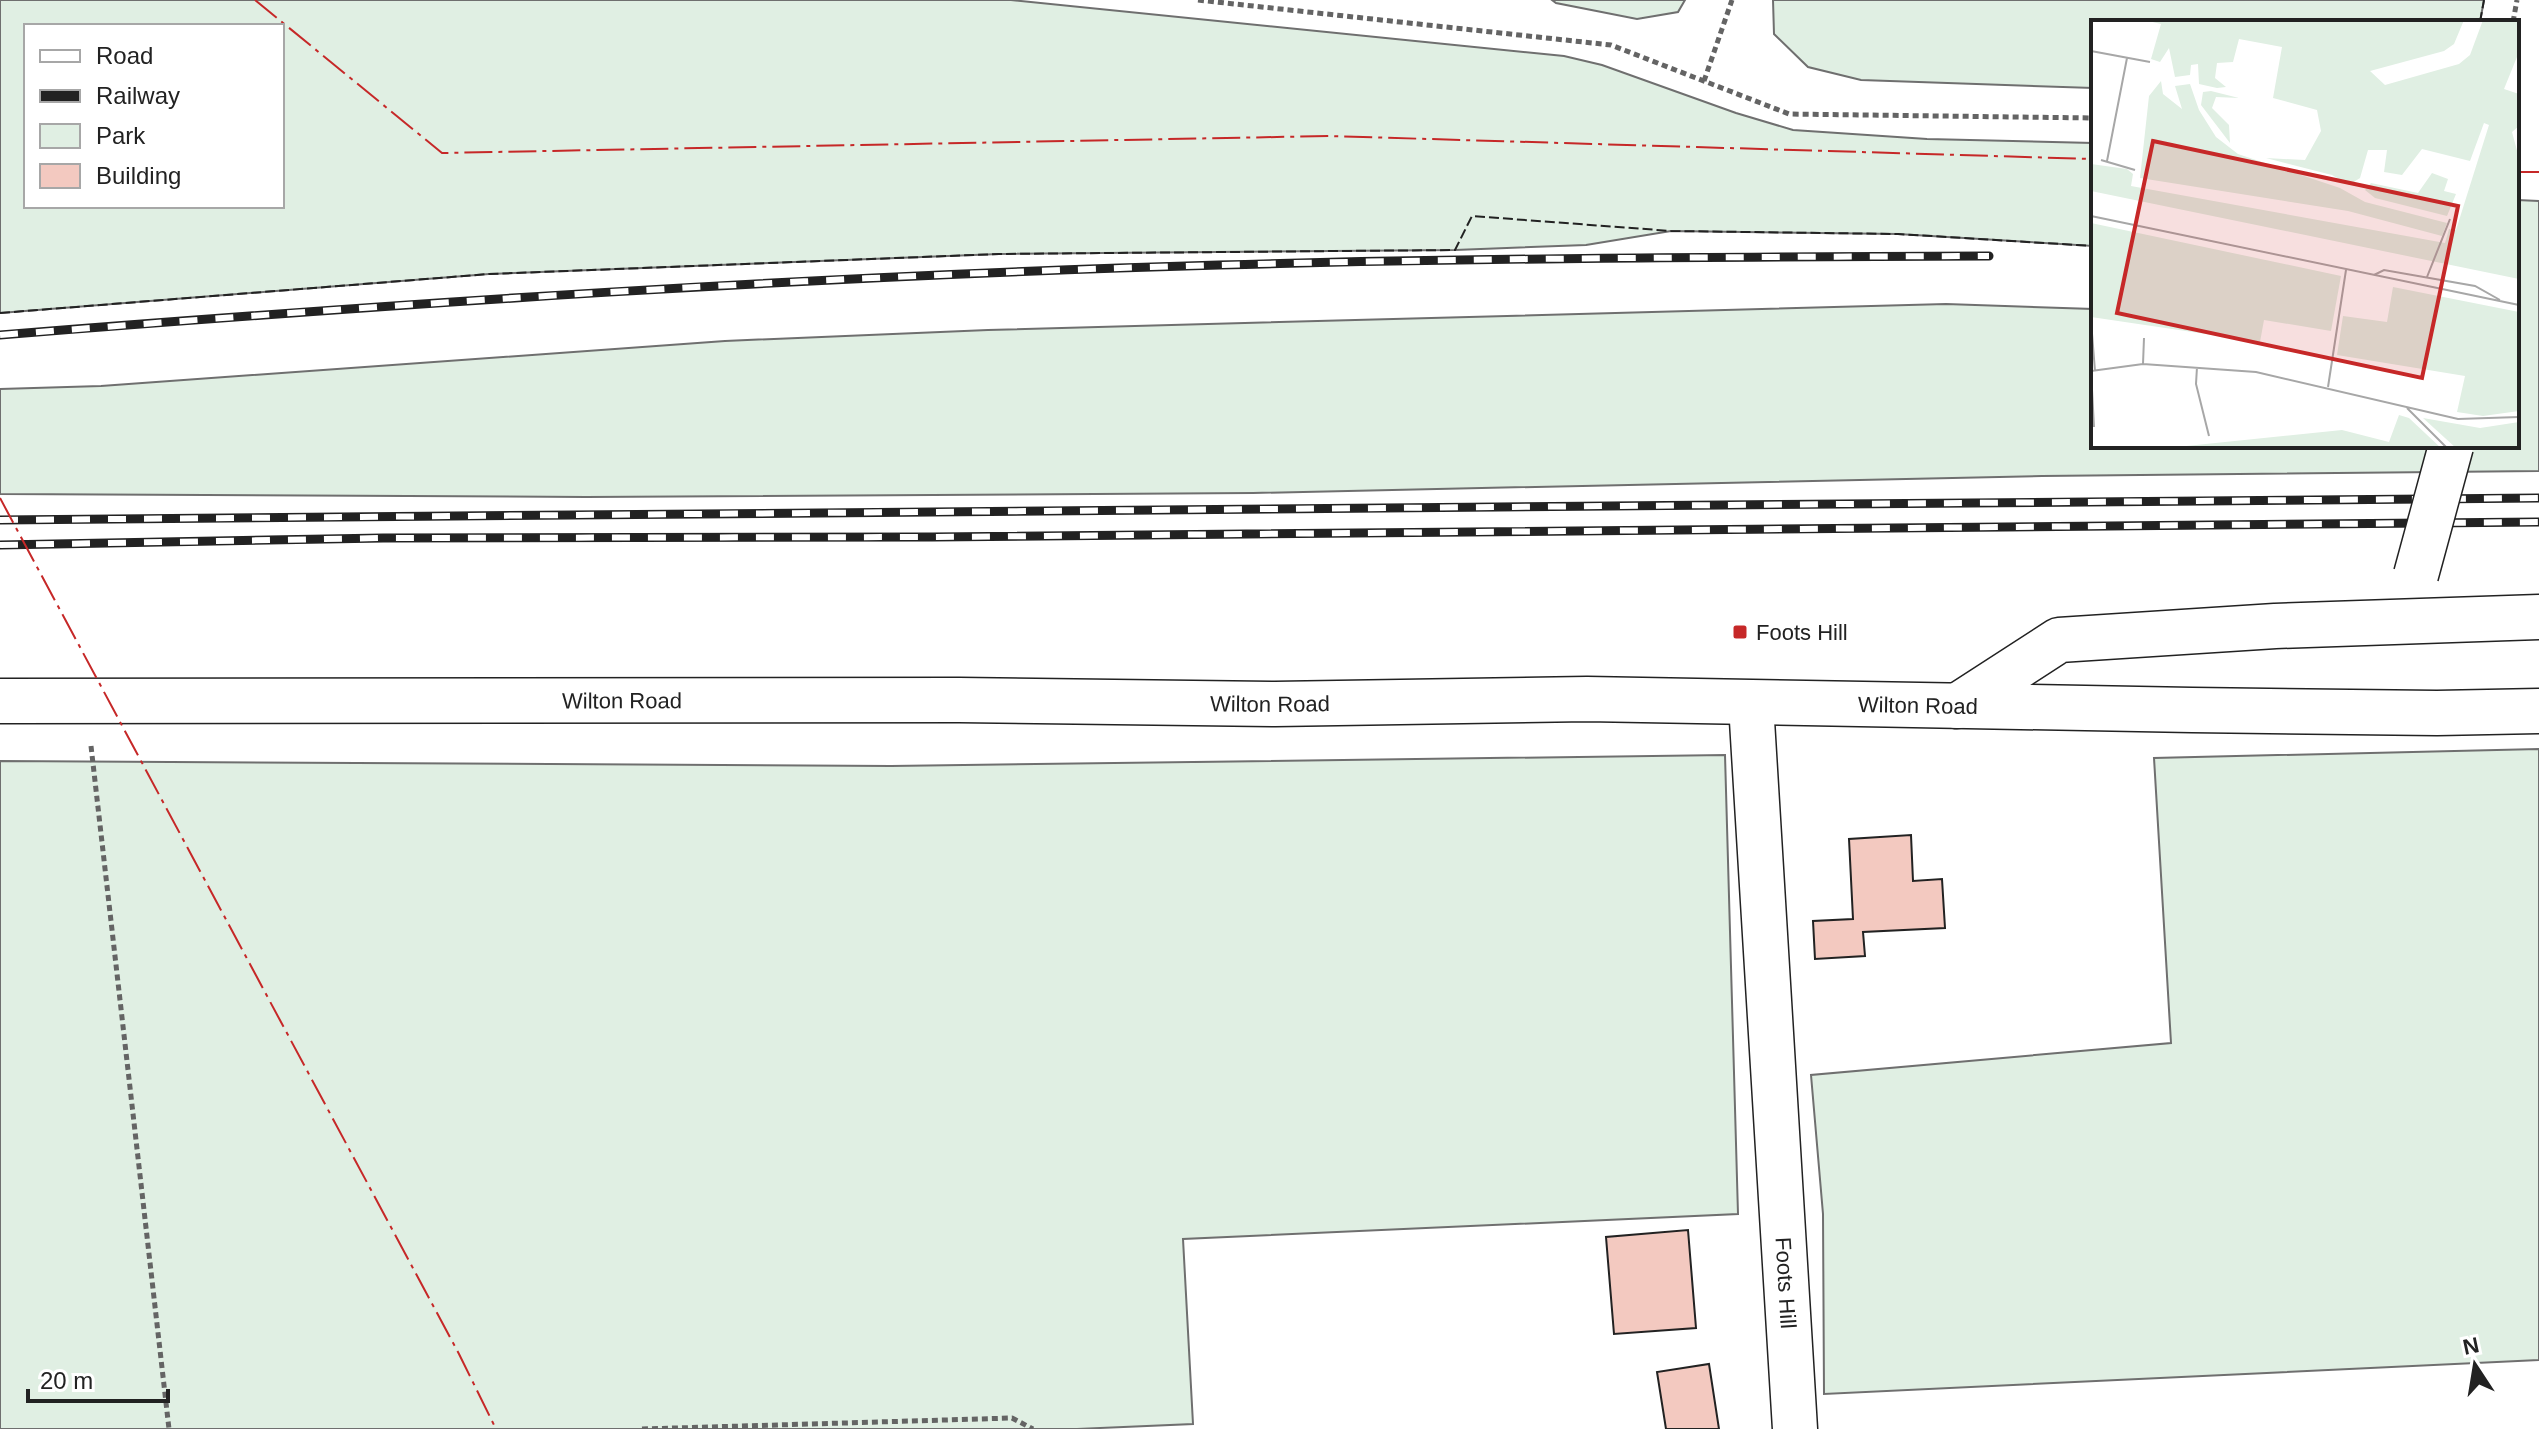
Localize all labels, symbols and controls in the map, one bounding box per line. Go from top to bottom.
inset map [2091,20,2519,448]
legend [24,24,284,208]
text: Road [96,42,153,69]
text: Railway [96,82,180,109]
text: Park [96,122,146,149]
text: Building [96,162,181,189]
place label: Foots Hill [1756,620,1848,645]
marker: Foots Hill [1731,623,1749,641]
street label: Wilton Road [562,688,682,713]
street label: Wilton Road [1210,691,1330,717]
street label: Wilton Road [1858,692,1978,719]
street label: Foots Hill [1770,1236,1801,1330]
north arrow [2435,1325,2515,1405]
text: N [2461,1332,2481,1360]
scale bar [28,1353,168,1403]
text: 20 m [40,1367,93,1394]

